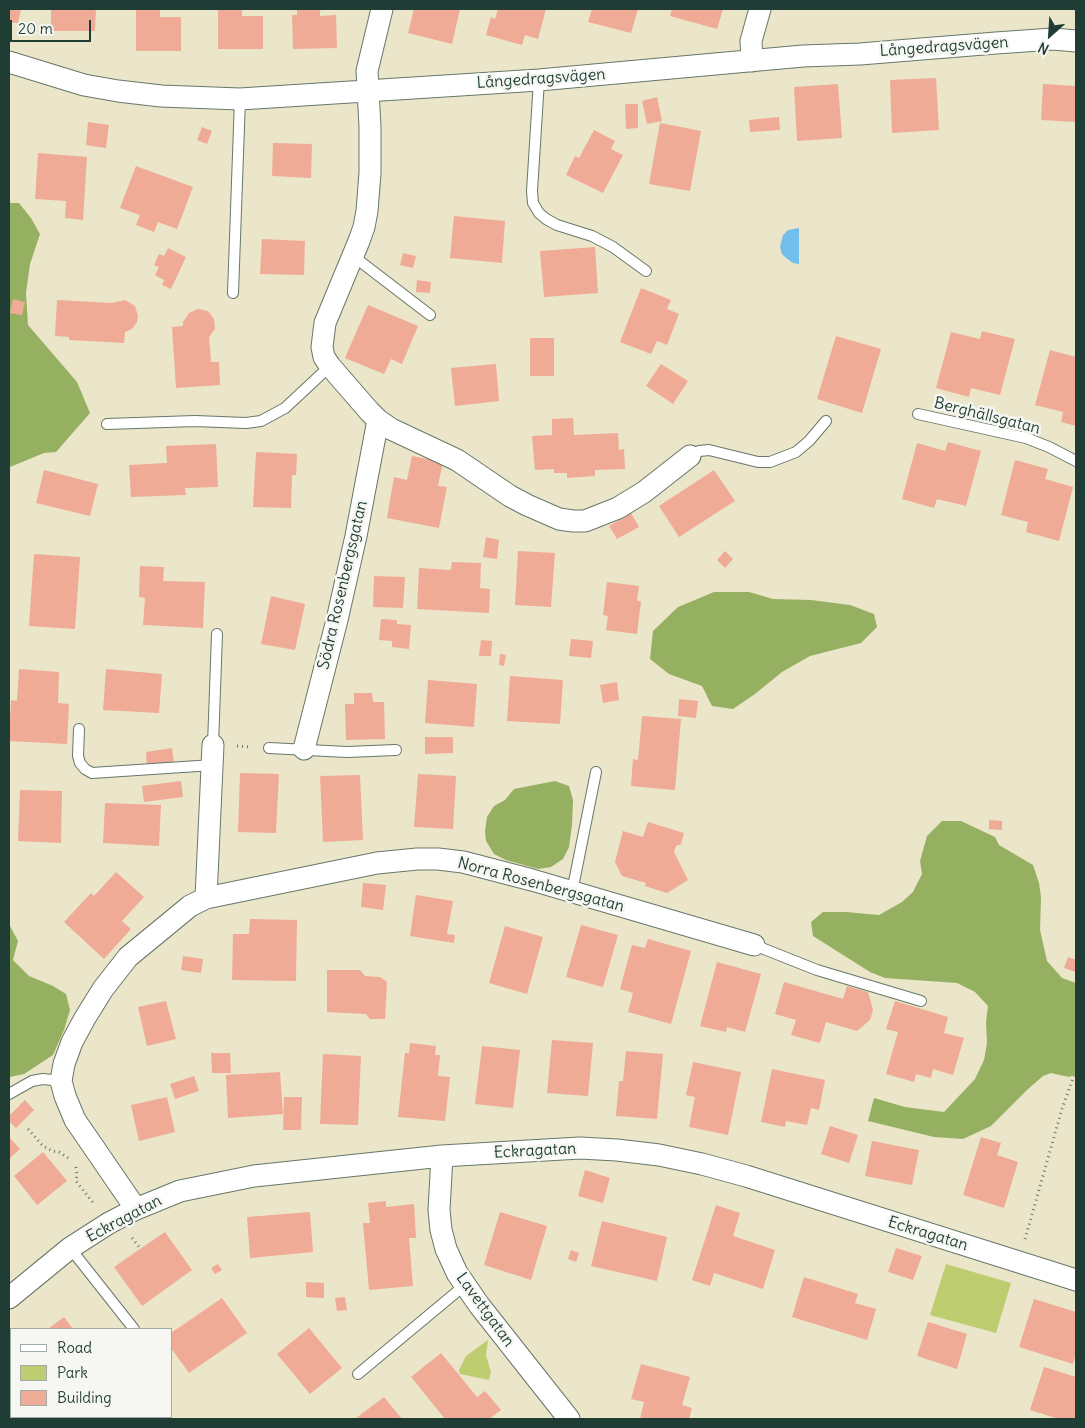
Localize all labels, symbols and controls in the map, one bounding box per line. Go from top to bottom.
scale bar [12,10,94,42]
north arrow [1025,10,1075,60]
text: 20 m [18,19,53,38]
street label: Långedragsvägen [879,33,1009,61]
text: N [1035,38,1052,59]
street label: Långedragsvägen [476,65,606,93]
street label: Berghällsgatan [932,393,1042,439]
street label: Södra Rosenbergsgatan [314,499,372,671]
street label: Norra Rosenbergsgatan [456,853,626,917]
street label: Eckragatan [493,1139,577,1163]
street label: Eckragatan [83,1191,165,1247]
street label: Eckragatan [886,1213,970,1255]
street label: Lavettgatan [452,1269,518,1351]
legend [10,1328,172,1418]
text: Road [57,1338,92,1357]
text: Park [57,1363,88,1382]
text: Building [57,1388,112,1407]

